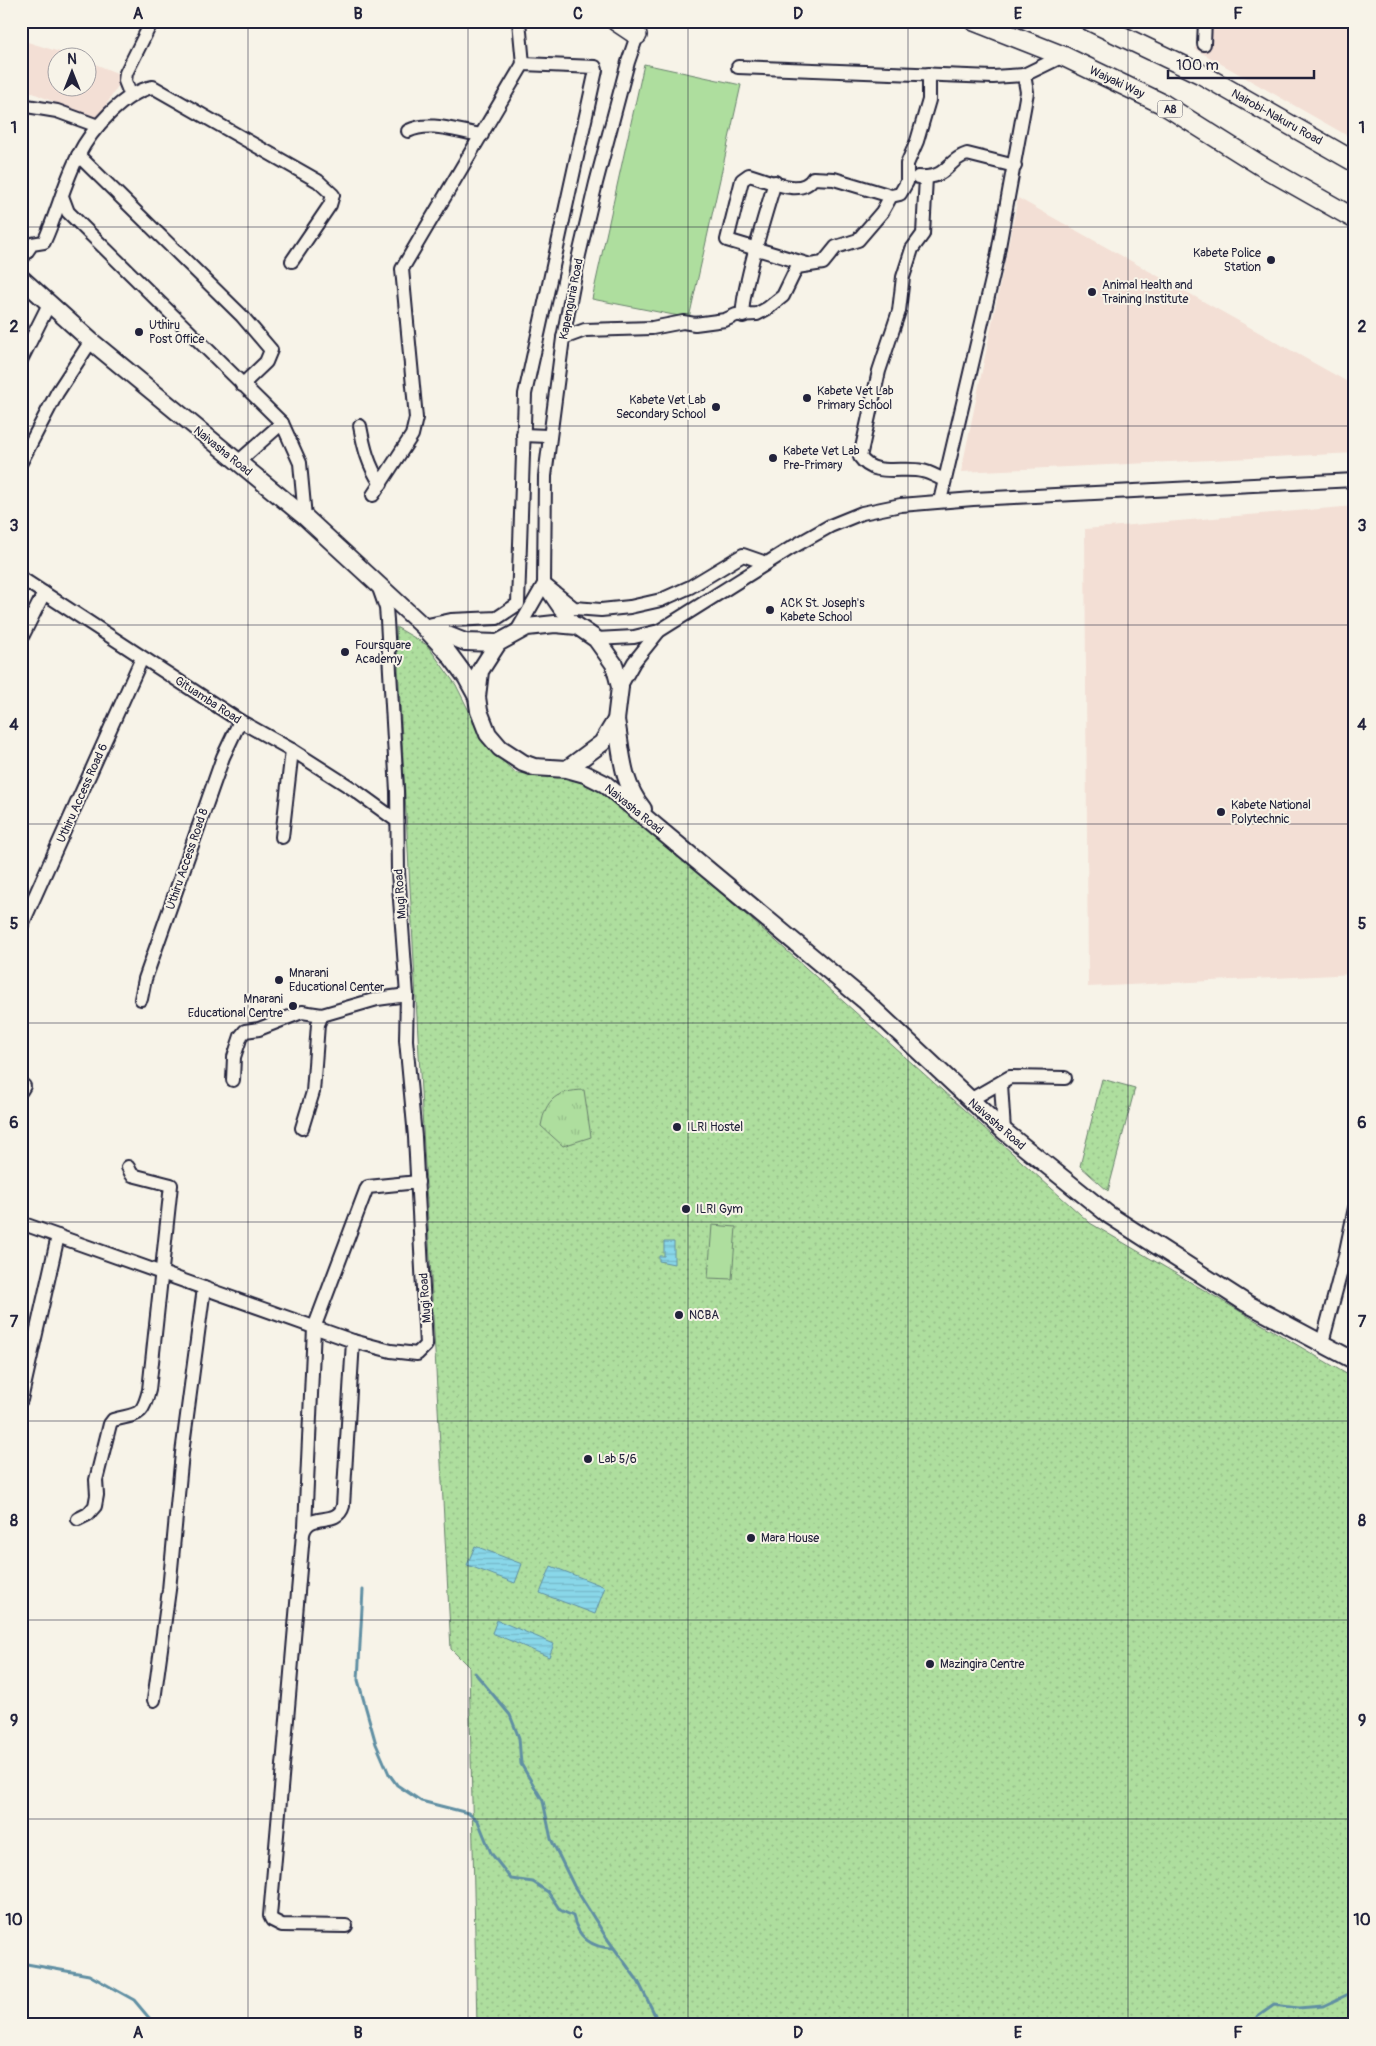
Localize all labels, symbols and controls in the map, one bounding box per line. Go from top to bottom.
text: A [133,4,144,24]
text: B [353,4,363,24]
text: C [573,4,583,24]
text: D [793,4,803,24]
text: E [1014,4,1023,24]
text: F [1233,4,1243,24]
north arrow [48,48,98,98]
scale bar [1168,48,1315,80]
text: N [67,51,77,68]
text: 100 m [1176,56,1219,75]
street label: Waiyaki Way [1087,63,1147,102]
street label: Nairobi-Nakuru Road [1229,86,1325,149]
road number: A8 [1158,100,1182,118]
text: 1 [11,118,17,138]
text: 1 [1359,118,1365,138]
place label: Kabete Police Station [1193,246,1261,275]
marker: Kabete Police Station [1265,254,1277,266]
street label: Kapenguria Road [556,257,587,341]
place label: Animal Health and Training Institute [1102,278,1193,307]
marker: Animal Health and Training Institute [1086,286,1098,298]
text: 2 [10,317,19,337]
text: 2 [1358,317,1367,337]
place label: Uthiru Post Office [149,318,205,347]
marker: Uthiru Post Office [133,326,145,338]
place label: Kabete Vet Lab Primary School [817,384,894,413]
marker: Kabete Vet Lab Primary School [801,392,813,404]
place label: Kabete Vet Lab Secondary School [616,393,706,422]
marker: Kabete Vet Lab Secondary School [710,401,722,413]
street label: Naivasha Road [190,423,255,480]
place label: Kabete Vet Lab Pre-Primary [783,444,860,473]
marker: Kabete Vet Lab Pre-Primary [767,452,779,464]
text: 3 [10,516,19,536]
text: 3 [1358,516,1367,536]
place label: ACK St. Joseph's Kabete School [780,596,865,625]
marker: ACK St. Joseph's Kabete School [764,604,776,616]
place label: Foursquare Academy [355,638,411,667]
marker: Foursquare Academy [339,646,351,658]
street label: Gituamba Road [172,673,244,728]
text: 4 [9,715,19,735]
text: 4 [1357,715,1367,735]
street label: Uthiru Access Road 6 [54,741,111,845]
street label: Naivasha Road [601,781,666,838]
place label: Kabete National Polytechnic [1231,798,1311,827]
street label: Uthiru Access Road 8 [163,806,212,912]
marker: Kabete National Polytechnic [1215,806,1227,818]
street label: Mugi Road [391,868,410,920]
text: 5 [10,914,19,934]
text: 5 [1358,914,1367,934]
place label: Mnarani Educational Center [289,966,385,995]
marker: Mnarani Educational Center [273,974,285,986]
place label: Mnarani Educational Centre [188,992,283,1021]
marker: Mnarani Educational Centre [287,1000,299,1012]
street label: Naivasha Road [965,1095,1029,1153]
text: 6 [9,1113,19,1133]
text: 6 [1357,1113,1367,1133]
place label: ILRI Hostel [687,1120,743,1135]
marker: ILRI Hostel [671,1121,683,1133]
place label: ILRI Gym [696,1202,743,1217]
marker: ILRI Gym [680,1203,692,1215]
street label: Mugi Road [416,1272,435,1324]
place label: NCBA [689,1308,719,1323]
marker: NCBA [673,1309,685,1321]
text: 7 [10,1312,19,1332]
text: 7 [1358,1312,1367,1332]
place label: Lab 5/6 [598,1452,637,1467]
marker: Lab 5/6 [582,1453,594,1465]
text: 8 [10,1511,18,1531]
text: 8 [1358,1511,1366,1531]
place label: Mara House [761,1531,819,1546]
marker: Mara House [745,1532,757,1544]
place label: Mazingira Centre [940,1657,1025,1672]
marker: Mazingira Centre [924,1658,936,1670]
text: 9 [10,1711,18,1731]
text: 9 [1358,1711,1366,1731]
text: 10 [5,1910,23,1930]
text: 10 [1353,1910,1371,1930]
text: A [133,2023,144,2043]
text: B [353,2023,363,2043]
text: C [573,2023,583,2043]
text: D [793,2023,803,2043]
text: E [1014,2023,1023,2043]
text: F [1233,2023,1243,2043]

